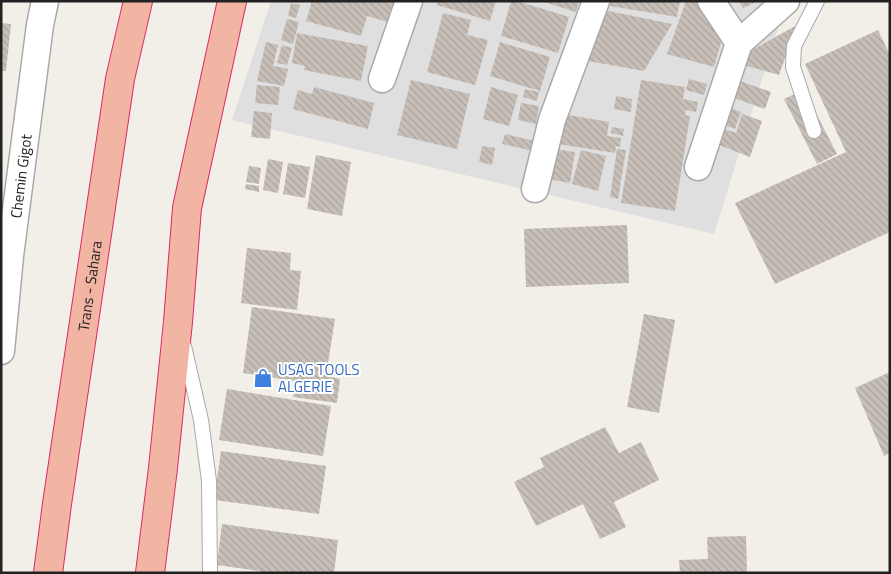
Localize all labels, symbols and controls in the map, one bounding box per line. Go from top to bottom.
street label: Chemin Gigot [4,132,37,219]
street label: Trans - Sahara [71,239,107,333]
place label: USAG TOOLS ALGERIE [278,358,360,398]
shop icon: USAG TOOLS ALGERIE [252,367,274,389]

